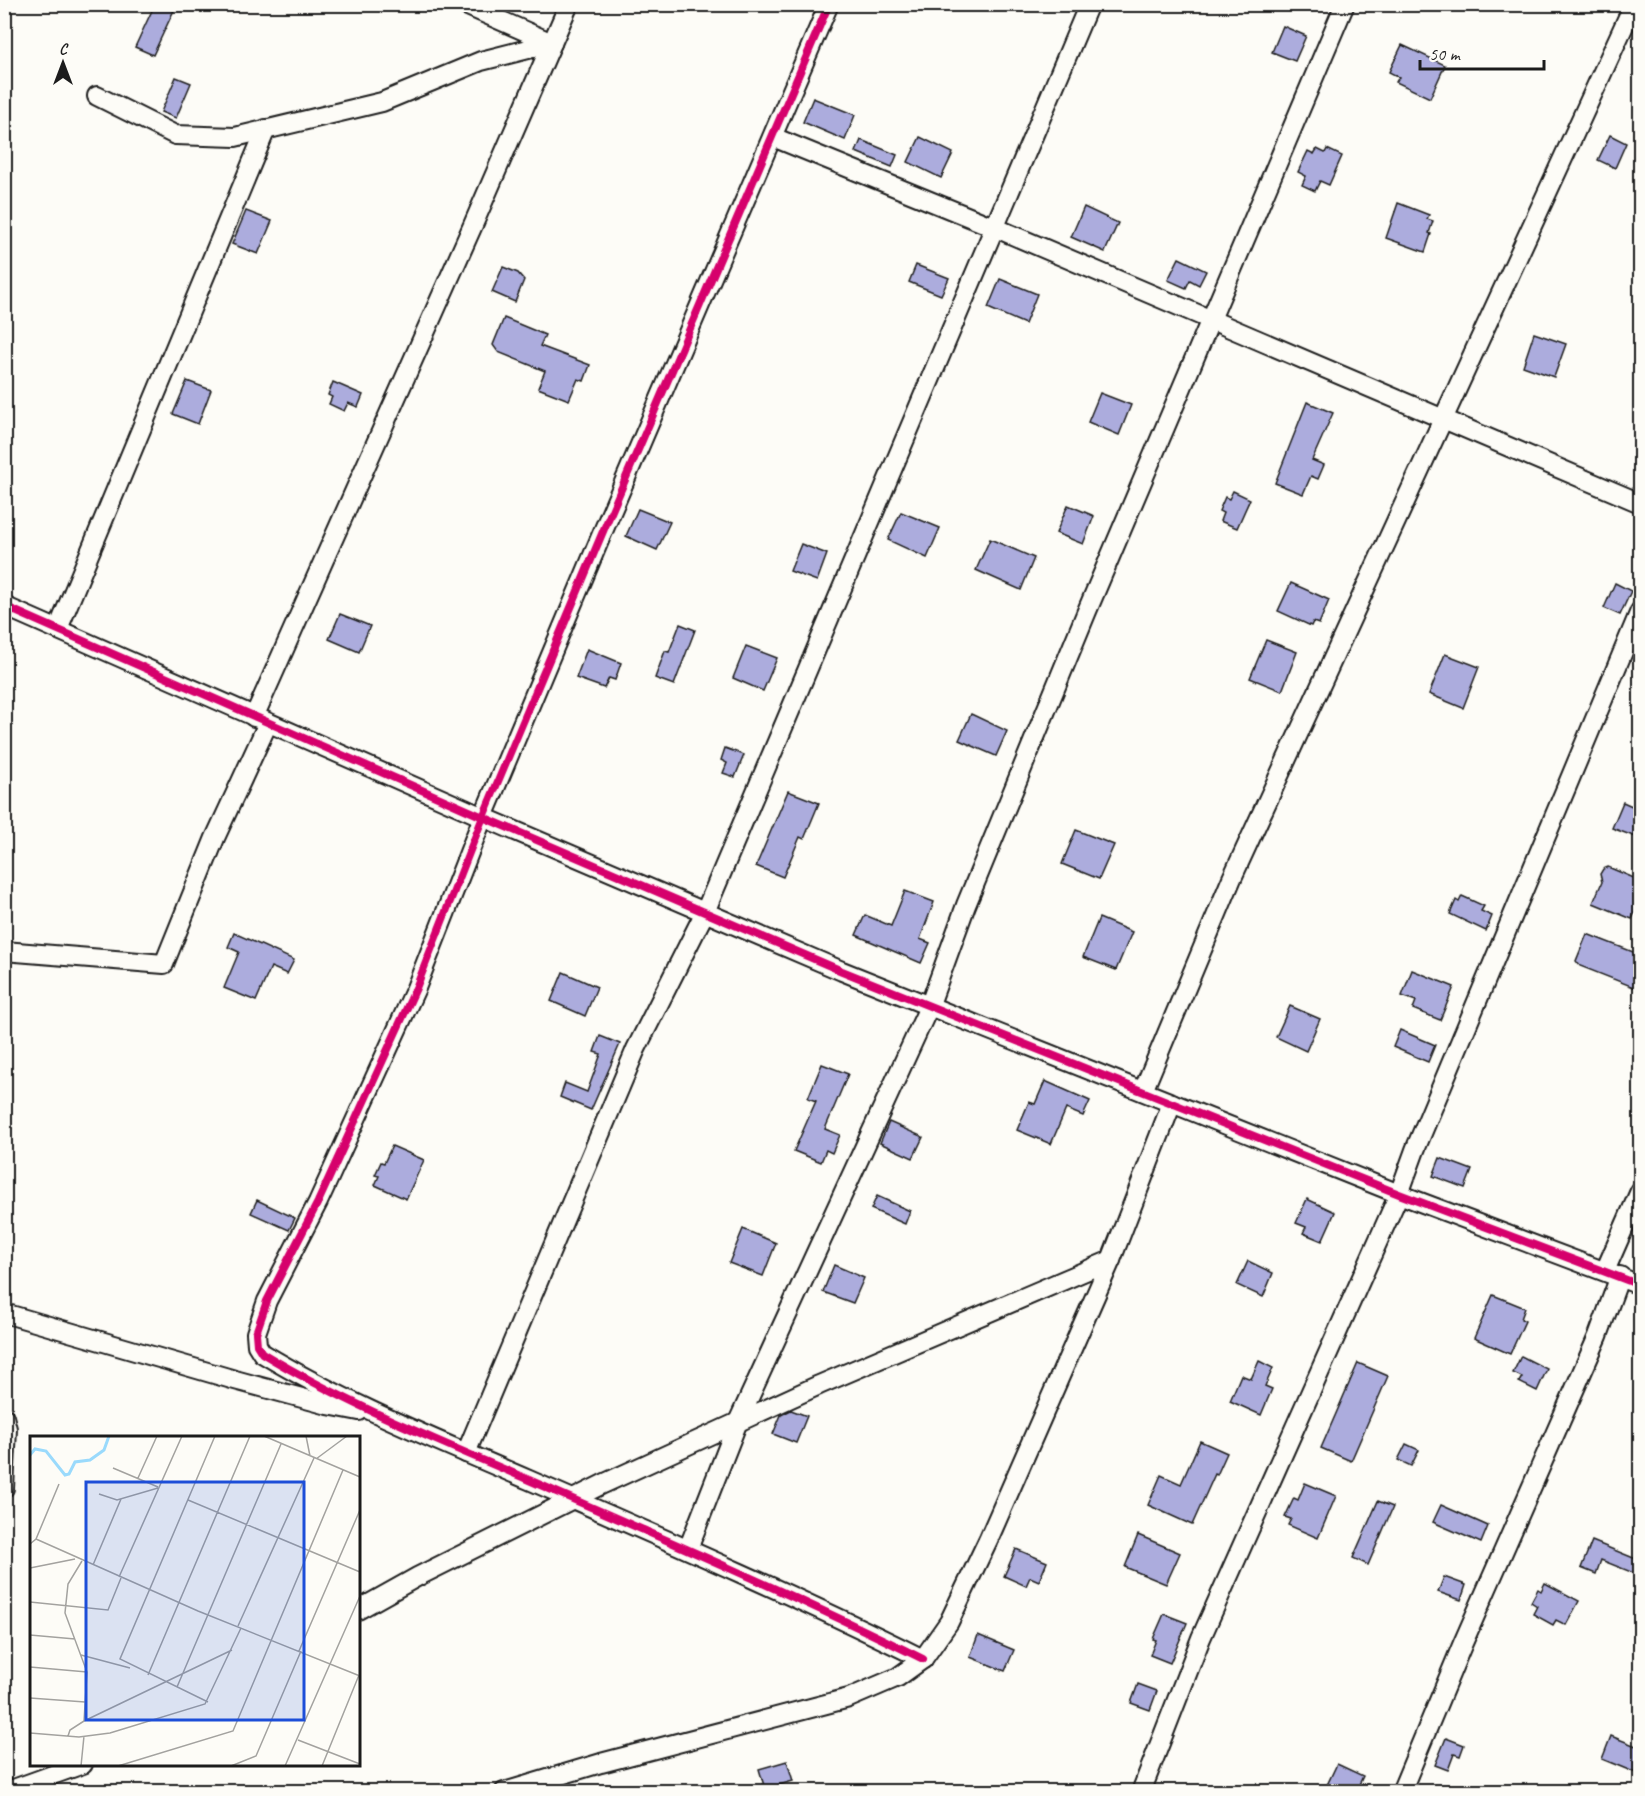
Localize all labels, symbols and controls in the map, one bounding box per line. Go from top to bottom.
north arrow [33,33,93,93]
scale bar [1420,33,1544,71]
text: С [59,39,69,59]
text: 50 m [1429,43,1462,65]
inset map [30,1436,360,1766]

